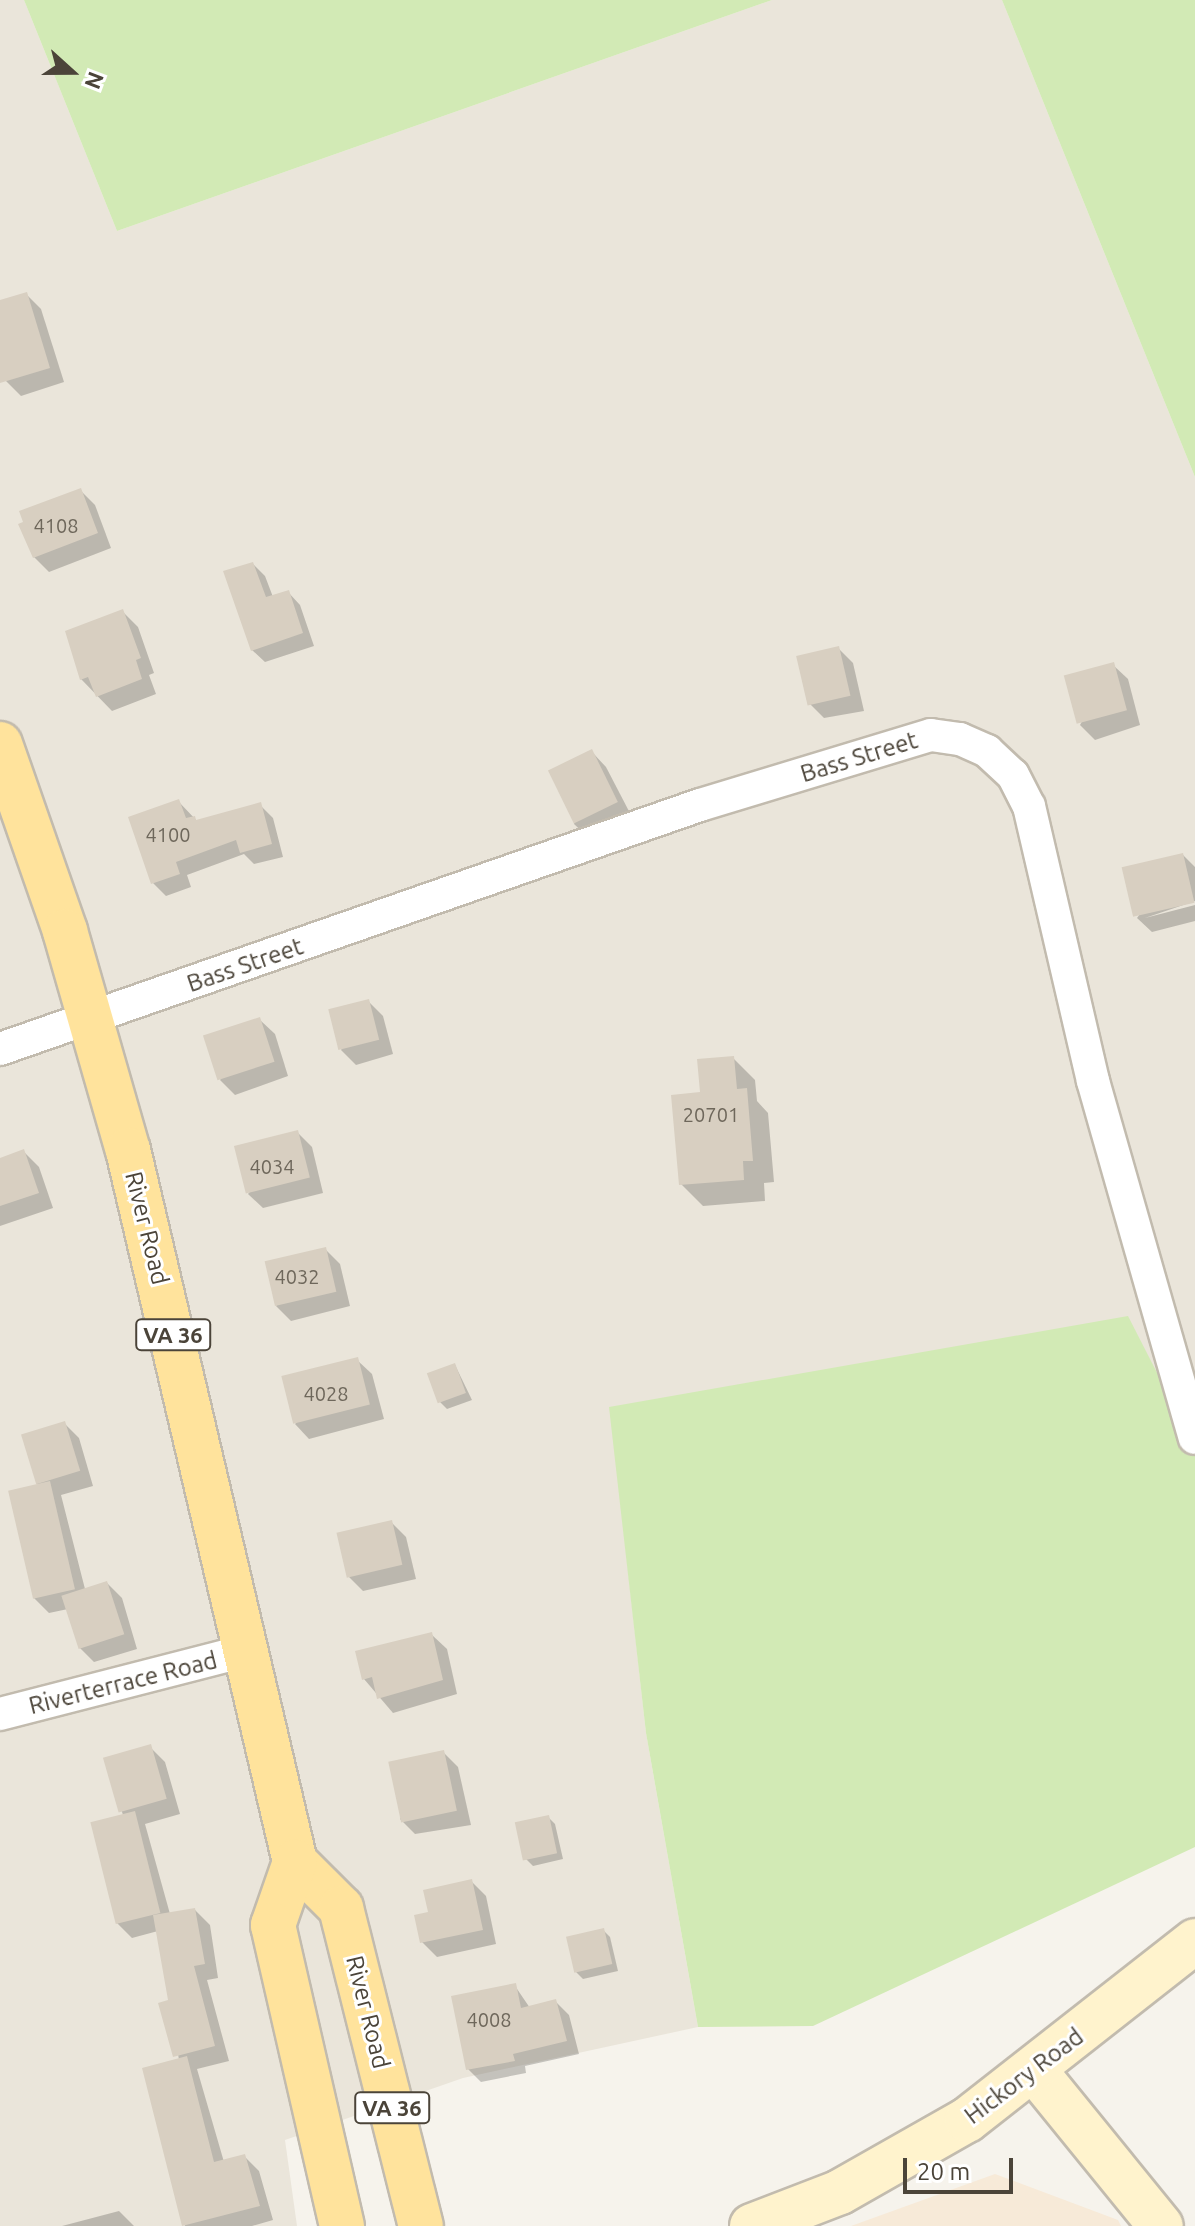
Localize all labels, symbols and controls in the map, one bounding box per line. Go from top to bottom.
north arrow [32,32,112,112]
text: N [80,69,109,93]
house number: 4108 [33,513,79,537]
street label: Bass Street [797,726,921,788]
house number: 4100 [145,822,191,846]
street label: Bass Street [183,932,307,998]
house number: 20701 [683,1102,739,1126]
house number: 4034 [249,1154,295,1178]
street label: River Road [119,1168,175,1288]
house number: 4032 [274,1264,320,1288]
road number: VA 36 [135,1317,211,1353]
house number: 4028 [303,1381,349,1405]
street label: Riverterrace Road [26,1646,220,1720]
street label: River Road [340,1952,396,2072]
house number: 4008 [466,2007,512,2031]
street label: Hickory Road [959,2022,1089,2130]
road number: VA 36 [354,2090,430,2126]
scale bar [907,2142,1017,2192]
text: 20 m [917,2158,970,2185]

